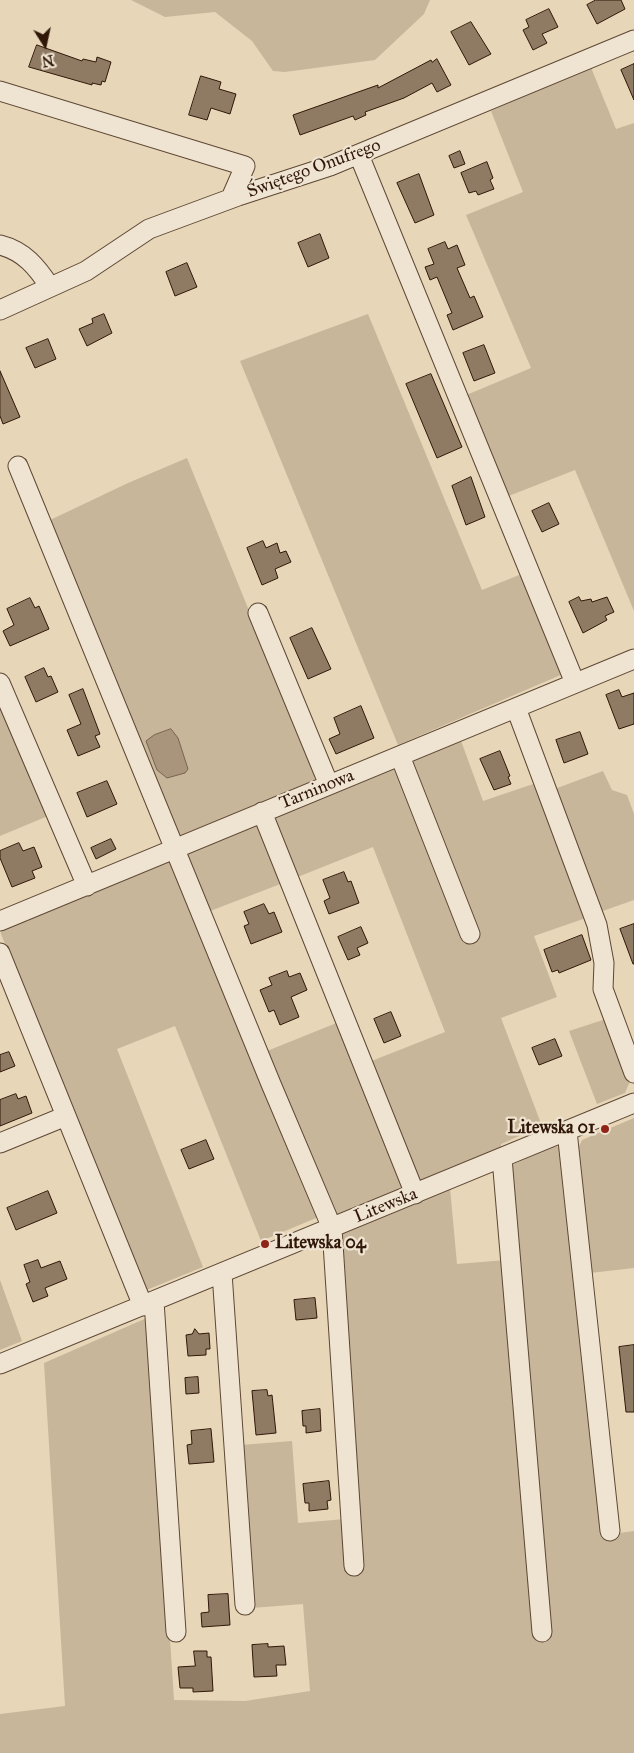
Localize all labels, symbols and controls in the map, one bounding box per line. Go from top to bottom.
north arrow [20,20,70,70]
text: N [40,51,55,70]
street label: Świętego Onufrego [244,135,384,203]
street label: Tarninowa [277,765,357,815]
place label: Litewska 01 [507,1118,595,1140]
marker: Litewska 01 [599,1123,611,1135]
street label: Litewska [351,1184,421,1228]
place label: Litewska 04 [275,1233,366,1255]
marker: Litewska 04 [259,1238,271,1250]

